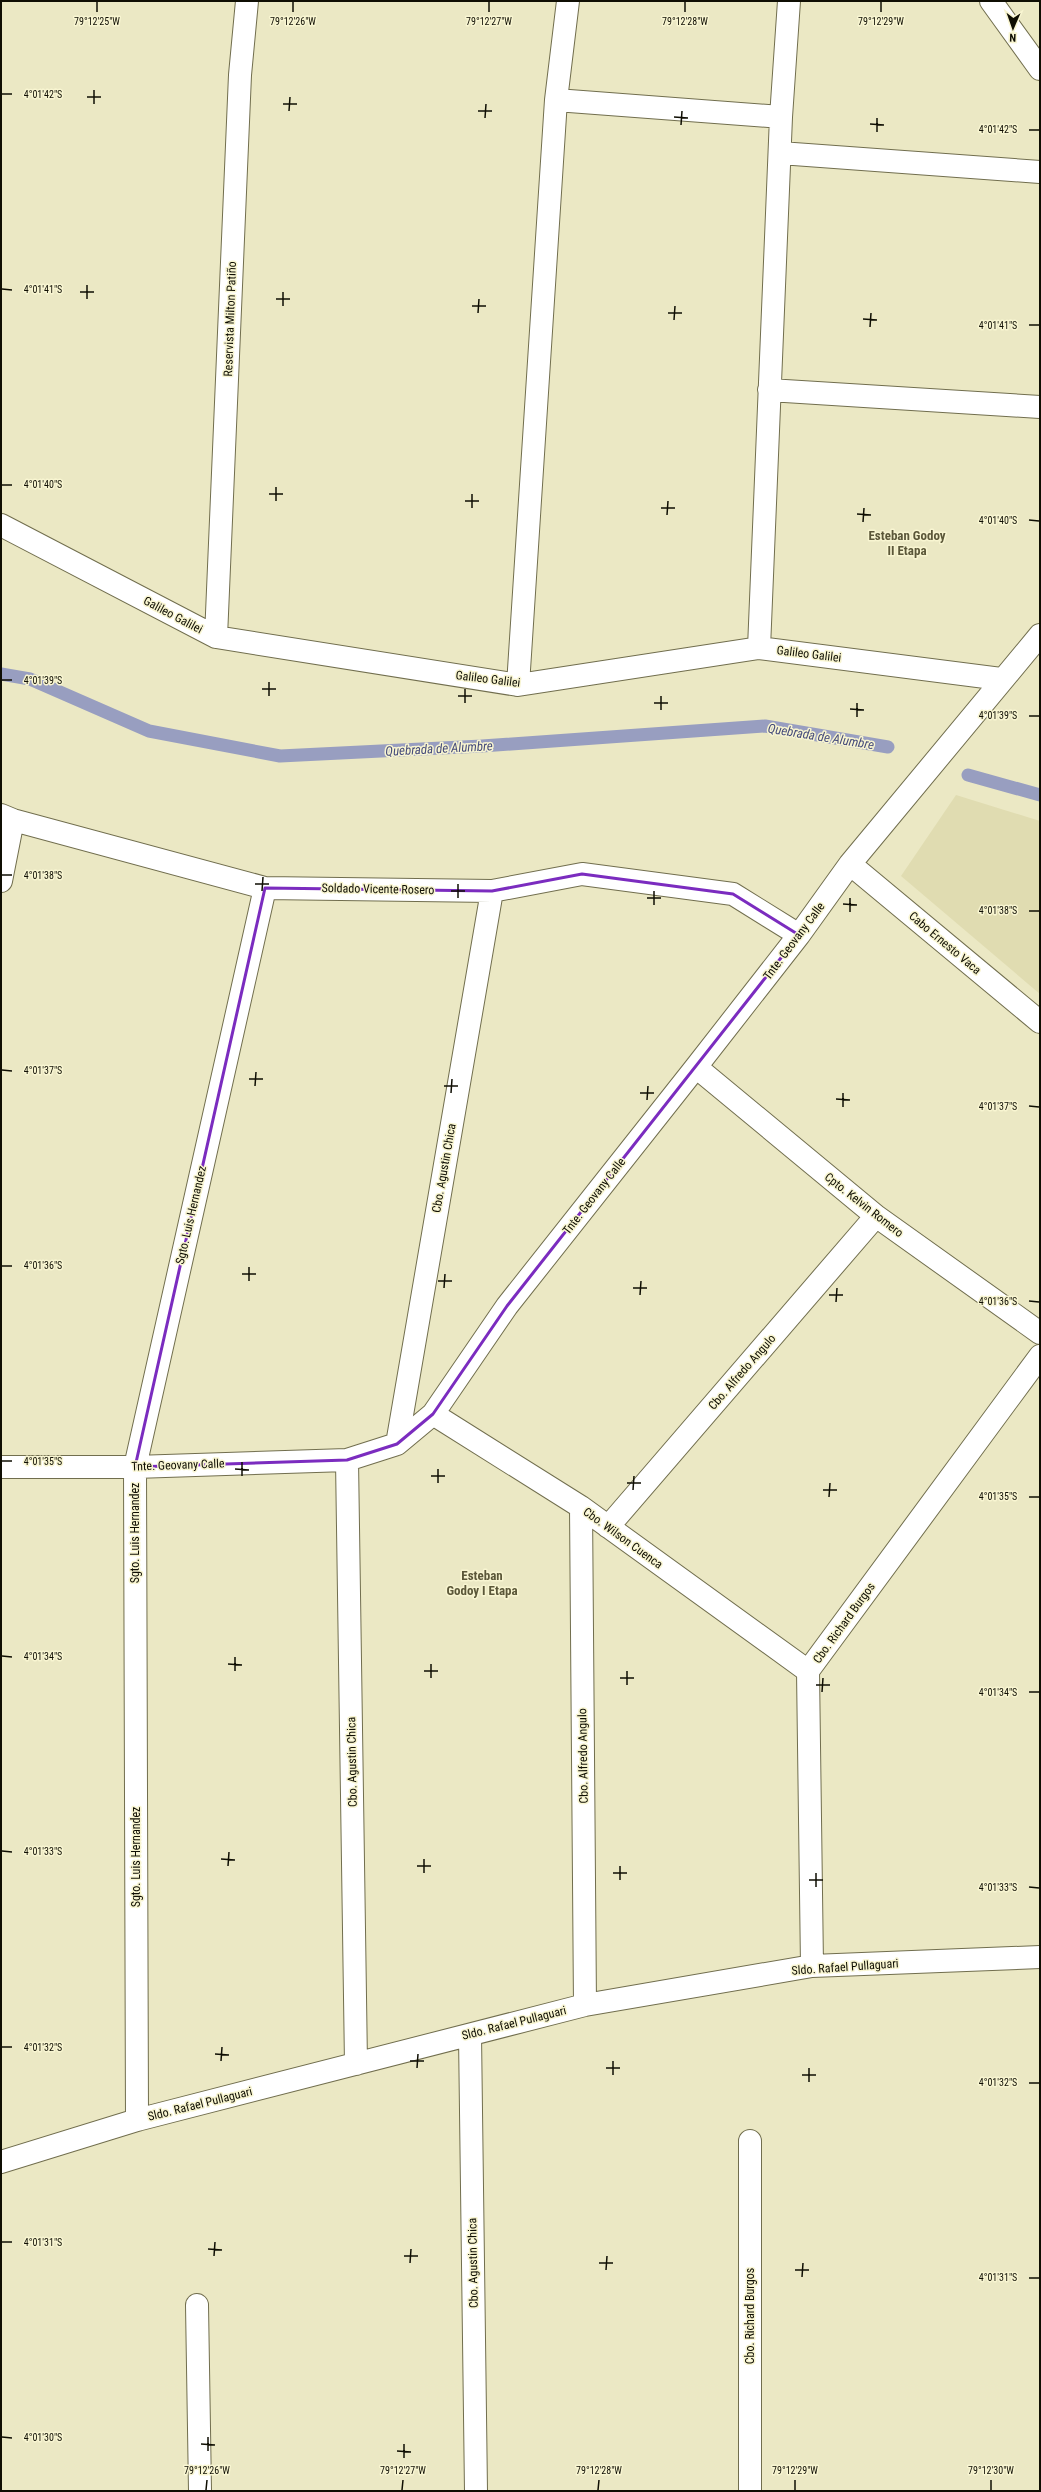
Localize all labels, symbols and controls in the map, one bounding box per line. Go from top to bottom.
north arrow [993,8,1033,48]
text: 79°12'25"W [74,16,120,27]
text: 79°12'26"W [270,16,316,27]
text: 79°12'27"W [466,16,512,27]
text: 79°12'28"W [662,16,708,27]
text: 79°12'29"W [858,16,904,27]
text: N [1009,31,1016,44]
text: 4°01'42"S [24,89,62,100]
text: 4°01'42"S [979,124,1017,135]
street label: Reservista Milton Patiño [221,261,239,377]
text: 4°01'41"S [24,284,62,295]
text: 4°01'41"S [979,320,1017,331]
text: 4°01'40"S [24,479,62,490]
text: 4°01'40"S [979,515,1017,526]
district label: Esteban Godoy II Etapa [868,528,946,558]
street label: Galileo Galilei [141,594,205,636]
street label: Galileo Galilei [776,643,842,665]
street label: Galileo Galilei [455,668,521,690]
text: 4°01'39"S [24,675,62,686]
text: 4°01'39"S [979,710,1017,721]
water label: Quebrada de Alumbre [767,721,875,752]
water label: Quebrada de Alumbre [385,738,493,759]
text: 4°01'38"S [24,870,62,881]
street label: Soldado Vicente Rosero [321,881,435,897]
street label: Tnte. Geovany Calle [760,899,828,982]
text: 4°01'38"S [979,905,1017,916]
street label: Cabo Ernesto Vaca [906,909,984,977]
text: 4°01'37"S [24,1065,62,1076]
text: 4°01'37"S [979,1101,1017,1112]
street label: Cbo. Agustin Chica [429,1122,459,1214]
street label: Tnte. Geovany Calle [560,1155,628,1237]
street label: Sgto. Luis Hernandez [173,1164,209,1266]
street label: Cpto. Kelvin Romero [822,1170,906,1240]
text: 4°01'36"S [24,1260,62,1271]
text: 4°01'36"S [979,1296,1017,1307]
street label: Cbo. Alfredo Angulo [705,1331,779,1413]
text: 4°01'35"S [24,1456,62,1467]
street label: Tnte. Geovany Calle [131,1456,225,1474]
street label: Sgto. Luis Hernandez [128,1483,142,1583]
text: 4°01'35"S [979,1491,1017,1502]
street label: Cbo. Wilson Cuenca [581,1504,666,1572]
district label: Esteban Godoy I Etapa [446,1568,518,1598]
street label: Cbo. Richard Burgos [810,1580,878,1666]
text: 4°01'34"S [24,1651,62,1662]
text: 4°01'34"S [979,1687,1017,1698]
street label: Cbo. Alfredo Angulo [575,1708,591,1804]
street label: Cbo. Agustin Chica [344,1716,360,1807]
street label: Sgto. Luis Hernandez [129,1807,143,1907]
text: 4°01'33"S [24,1846,62,1857]
text: 4°01'33"S [979,1882,1017,1893]
street label: Sldo. Rafael Pullaguari [791,1956,899,1978]
street label: Sldo. Rafael Pullaguari [460,2003,568,2043]
text: 4°01'32"S [24,2042,62,2053]
text: 4°01'32"S [979,2077,1017,2088]
street label: Sldo. Rafael Pullaguari [146,2084,254,2124]
street label: Cbo. Agustin Chica [465,2217,481,2308]
text: 4°01'31"S [24,2237,62,2248]
street label: Cbo. Richard Burgos [743,2268,757,2364]
text: 4°01'31"S [979,2272,1017,2283]
text: 4°01'30"S [24,2432,62,2443]
text: 79°12'26"W [184,2465,230,2476]
text: 79°12'27"W [380,2465,426,2476]
text: 79°12'28"W [576,2465,622,2476]
text: 79°12'29"W [772,2465,818,2476]
text: 79°12'30"W [968,2465,1014,2476]

